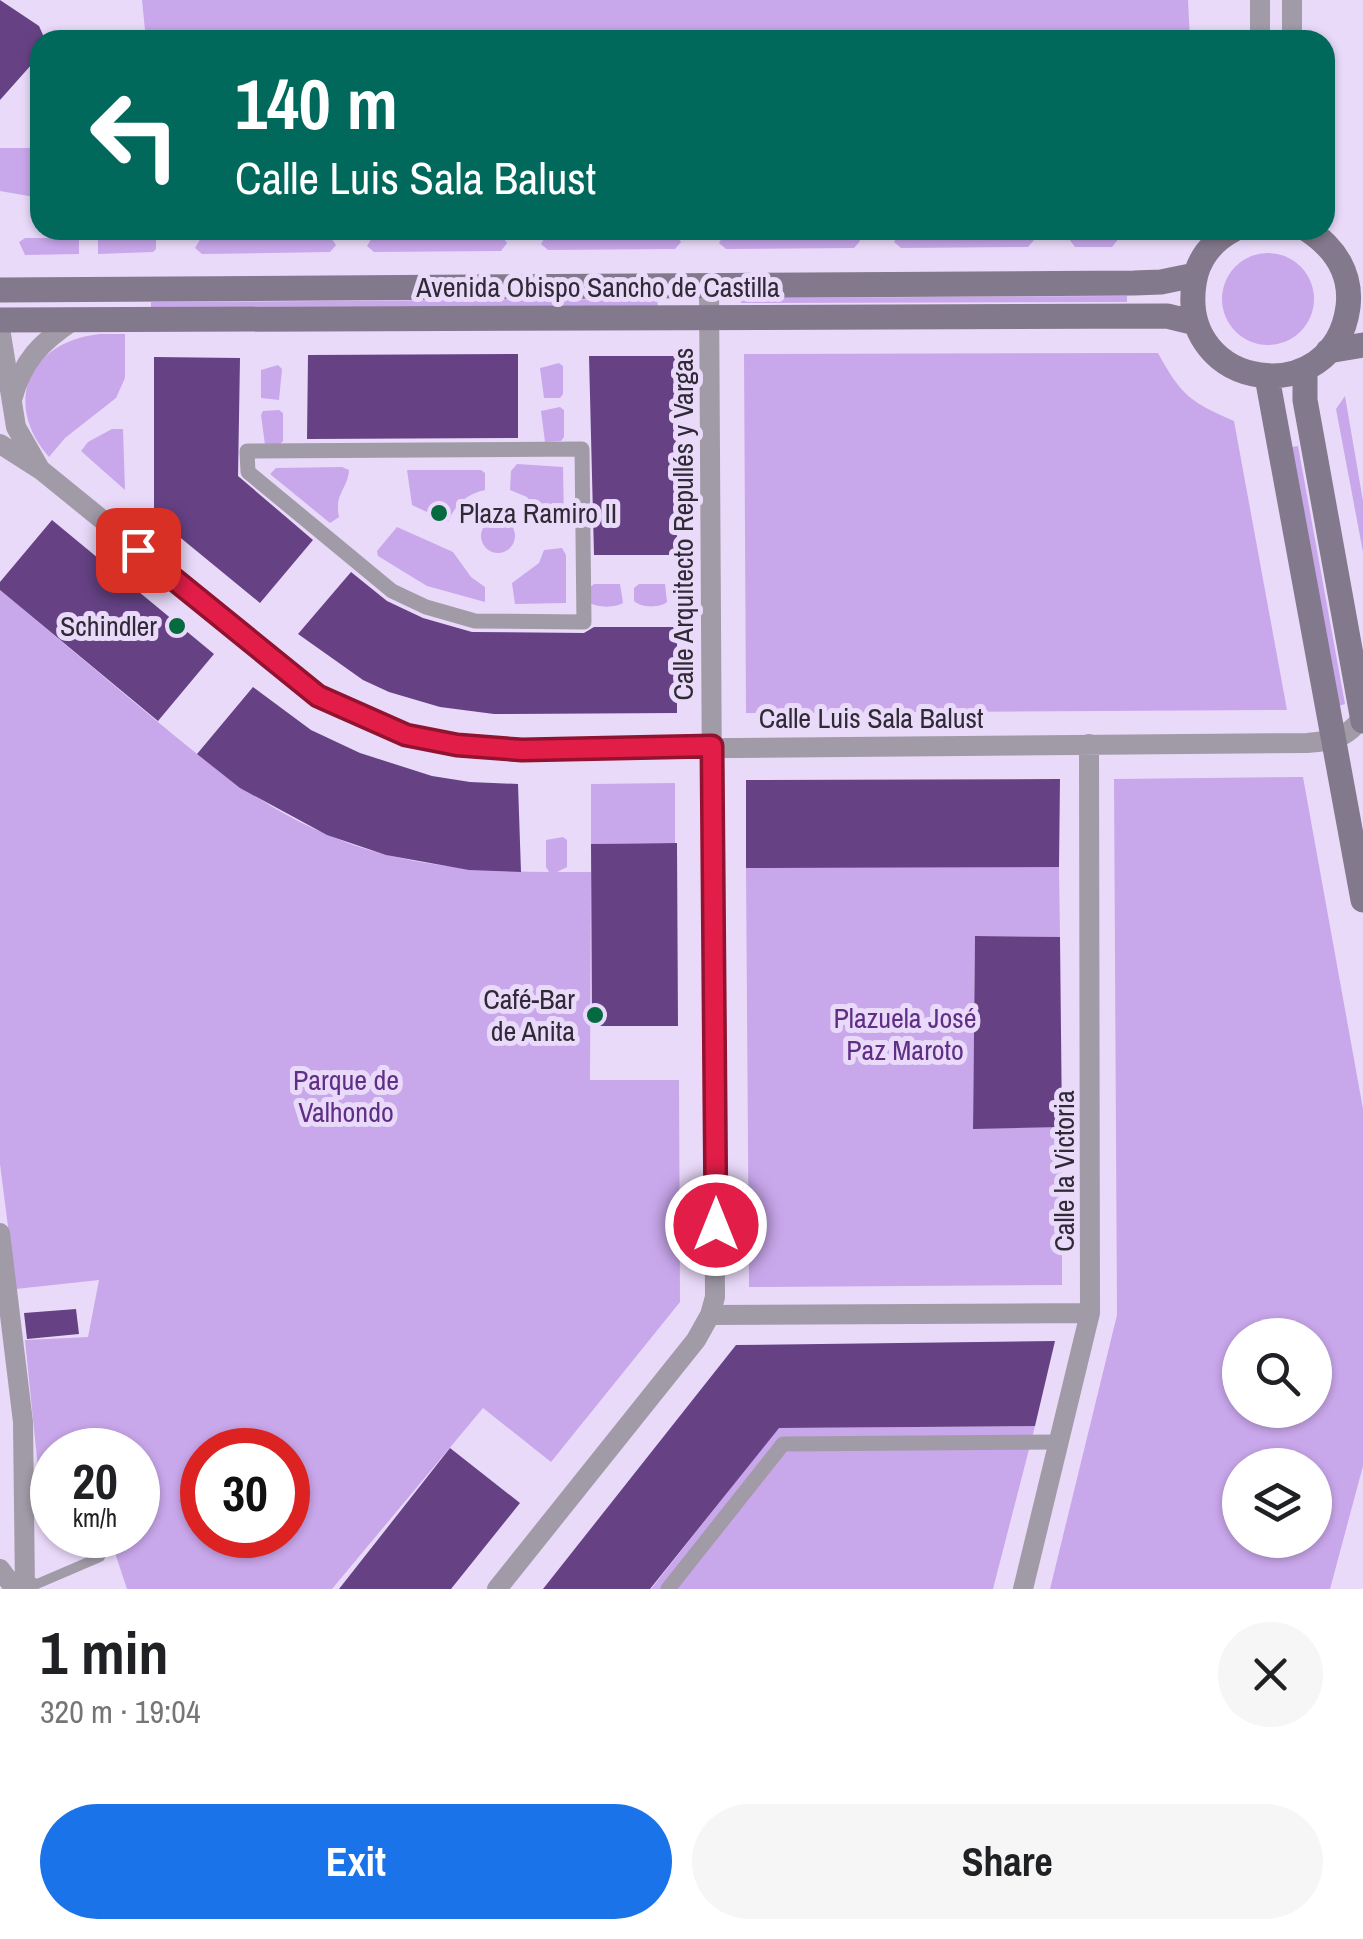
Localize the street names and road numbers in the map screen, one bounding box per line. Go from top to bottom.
street label: Avenida Obispo Sancho de Castilla [415,268,780,306]
street label: Calle Arquitecto Repullés y Vargas [664,347,702,701]
street label: Calle Luis Sala Balust [759,699,983,737]
street label: Calle la Victoria [1045,1090,1083,1252]

